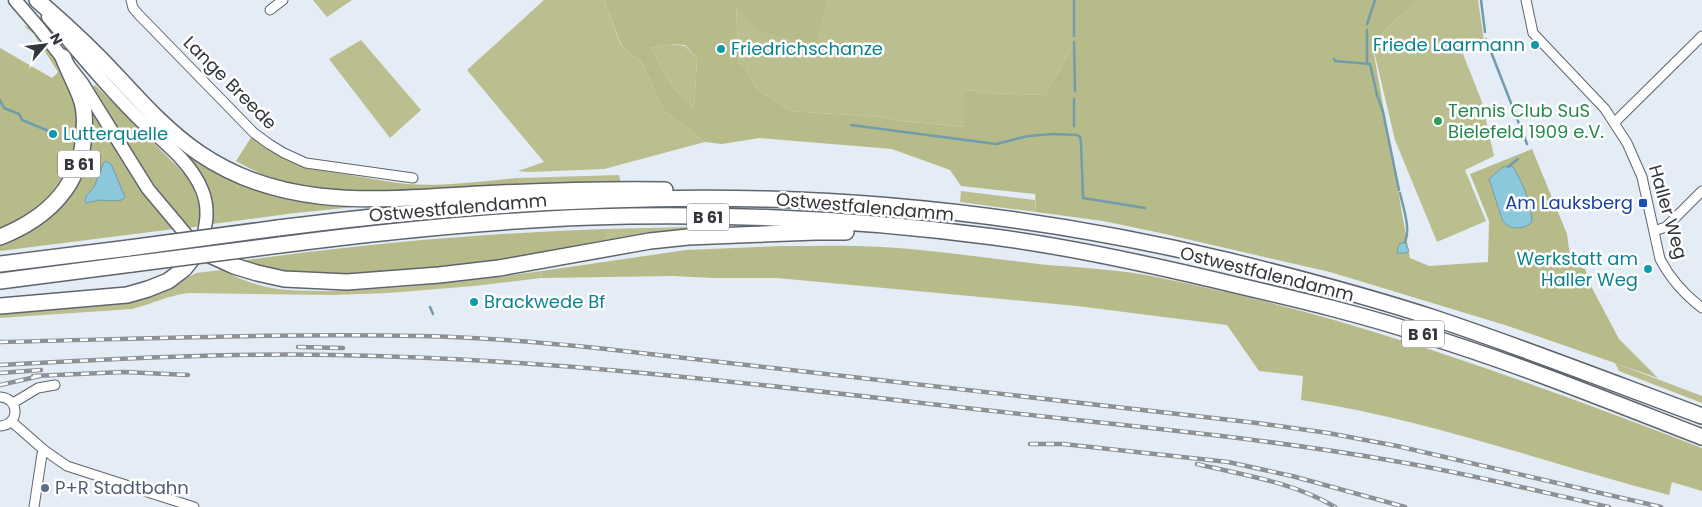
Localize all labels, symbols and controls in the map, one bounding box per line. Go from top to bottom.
north arrow [20,20,70,70]
text: N [45,30,68,48]
street label: Lange Breede [178,30,283,135]
place label: Friede Laarmann [1373,32,1525,57]
place label: Friedrichschanze [731,36,883,61]
marker: Friede Laarmann [1529,39,1541,51]
marker: Friedrichschanze [715,43,727,55]
place label: Tennis Club SuS Bielefeld 1909 e.V. [1448,98,1604,144]
marker: Tennis Club SuS Bielefeld 1909 e.V. [1432,115,1444,127]
place label: Lutterquelle [63,121,168,146]
marker: Lutterquelle [47,128,59,140]
road number: B 61 [58,150,100,178]
street label: Haller Weg [1643,162,1694,262]
street label: Ostwestfalendamm [775,186,955,227]
street label: Ostwestfalendamm [368,187,548,228]
place label: Am Lauksberg [1505,190,1633,215]
marker: Am Lauksberg [1637,197,1649,209]
road number: B 61 [687,203,729,230]
street label: Ostwestfalendamm [1177,240,1357,307]
place label: Werkstatt am Haller Weg [1517,246,1638,292]
marker: Werkstatt am Haller Weg [1642,263,1654,275]
place label: Brackwede Bf [484,289,605,314]
marker: Brackwede Bf [468,296,480,308]
road number: B 61 [1402,320,1444,348]
place label: P+R Stadtbahn [55,475,189,500]
marker: P+R Stadtbahn [39,482,51,494]

